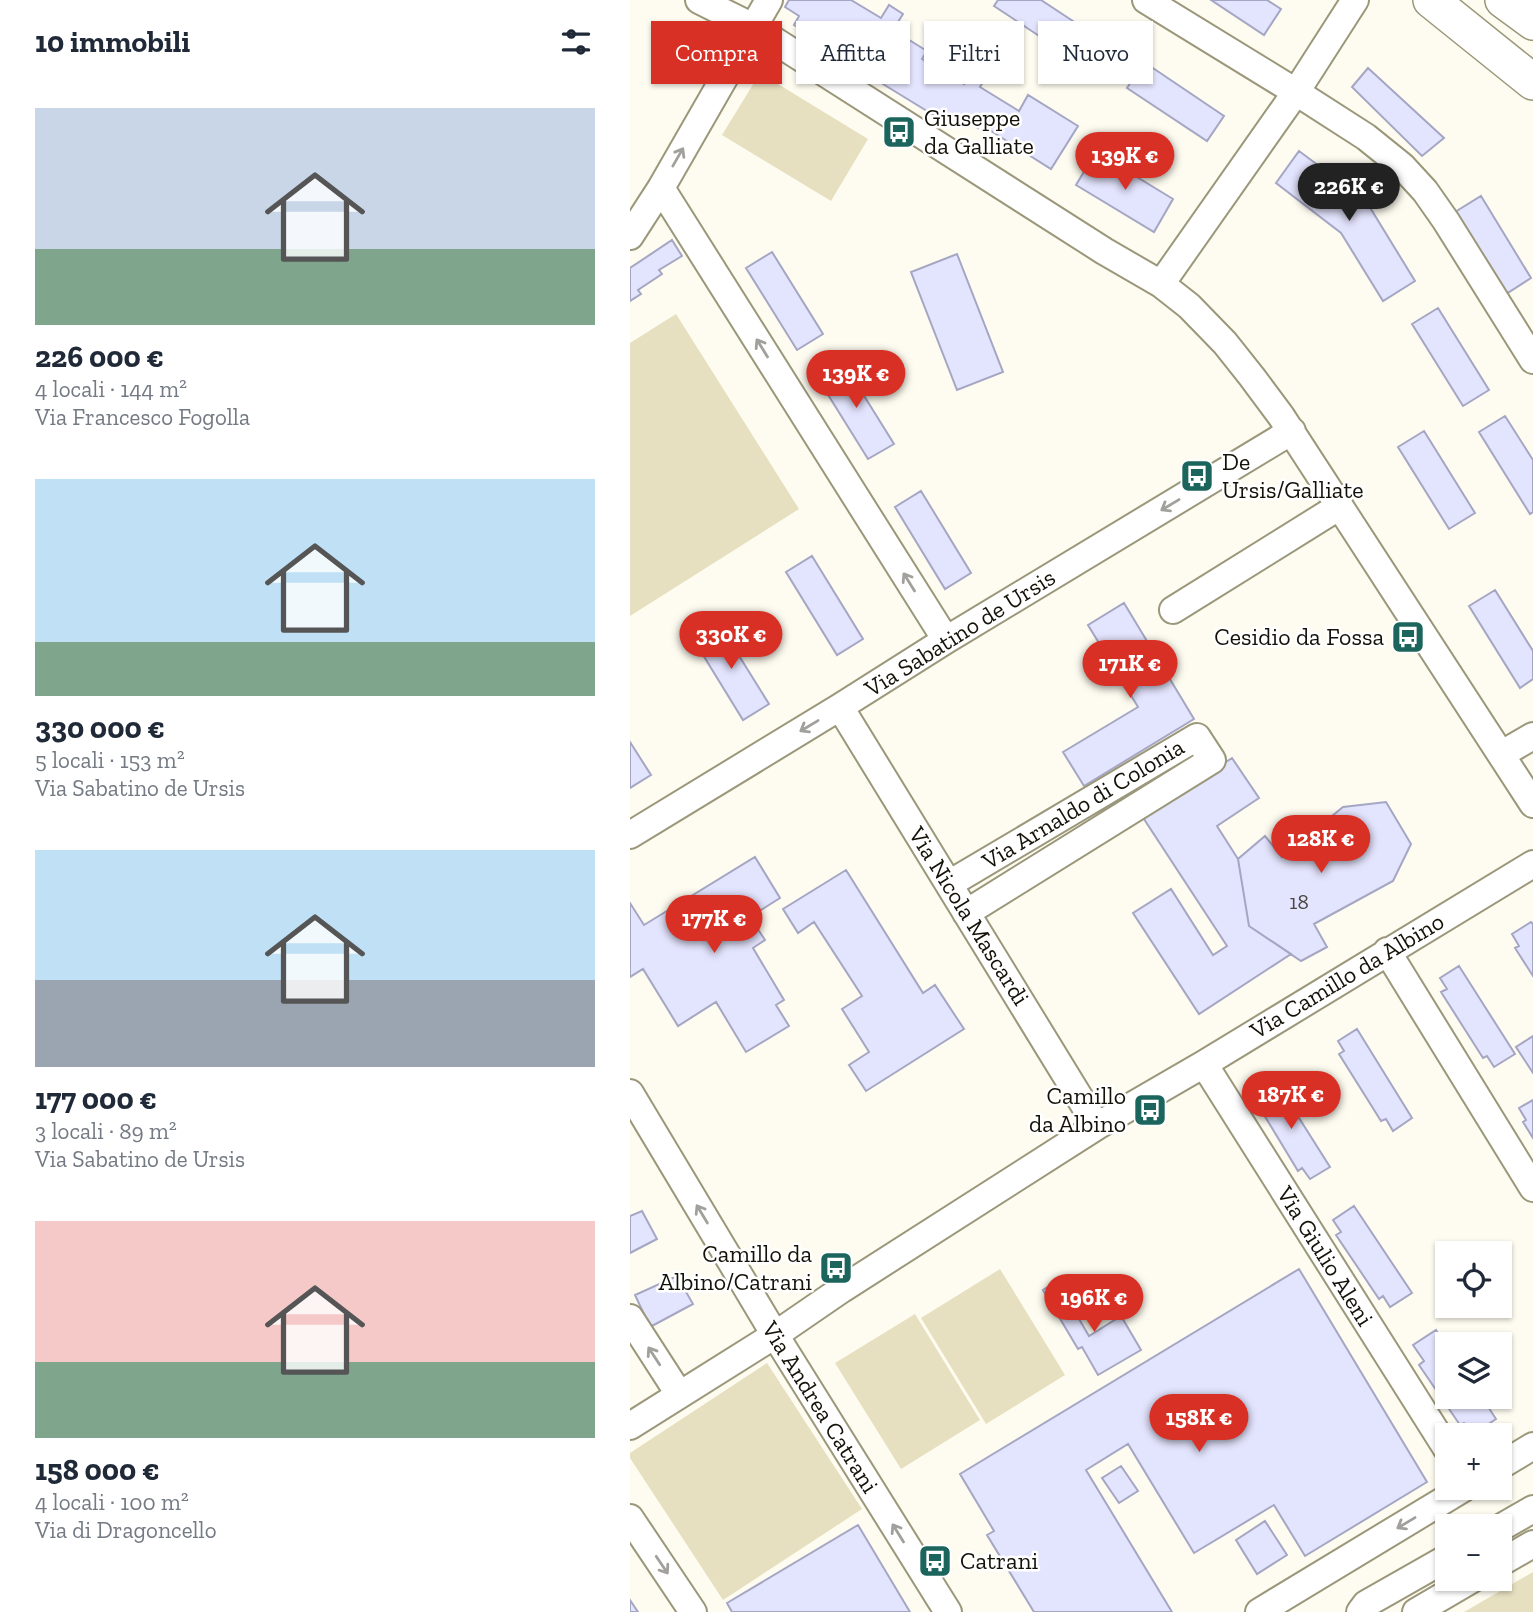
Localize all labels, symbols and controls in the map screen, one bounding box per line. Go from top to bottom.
chip: Compra [651,21,782,84]
chip: Affitta [796,21,910,84]
chip: Filtri [924,21,1024,84]
chip: Nuovo [1038,21,1153,84]
icon: filters [557,23,595,61]
text: 10 immobili [35,24,190,60]
place label: Giuseppe da Galliate [924,103,1034,160]
bus stop icon: Giuseppe da Galliate [880,113,918,151]
pin: 139K € [1068,132,1182,192]
text: 139K € [1091,141,1159,169]
one-way arrow [672,148,686,168]
icon: home [252,154,378,280]
pin: 226K € [1292,164,1406,223]
text: 226K € [1314,172,1384,200]
text: 226 000 € [35,339,164,375]
one-way arrow [755,339,769,359]
pin: 139K € [799,350,913,410]
text: 139K € [822,359,890,387]
text: 4 locali · 144 m² [35,375,187,403]
text: Via Francesco Fogolla [35,403,250,431]
place label: De Ursis/Galliate [1222,447,1364,504]
bus stop icon: De Ursis/Galliate [1178,457,1216,495]
one-way arrow [1161,498,1181,512]
icon: home [252,525,378,651]
street label: Via Sabatino de Ursis [858,562,1060,703]
one-way arrow [902,573,916,593]
pin: 330K € [674,612,788,671]
bus stop icon: Cesidio da Fossa [1389,618,1427,656]
text: 330K € [695,620,767,648]
place label: Cesidio da Fossa [1214,622,1384,651]
pin: 171K € [1073,640,1187,700]
text: 171K € [1099,649,1161,677]
text: 330 000 € [35,710,165,746]
one-way arrow [800,719,820,733]
street label: Via Arnaldo di Colonia [976,732,1189,876]
text: 5 locali · 153 m² [35,746,185,774]
text: Via Sabatino de Ursis [35,774,245,802]
pin: 128K € [1264,816,1378,875]
street label: Via Nicola Mascardi [902,820,1036,1011]
text: 128K € [1287,824,1355,852]
house number: 18 [1289,889,1309,914]
pin: 177K € [657,895,771,955]
icon: home [252,896,378,1022]
text: 177K € [681,904,747,932]
street label: Via Camillo da Albino [1244,906,1449,1045]
pin: 187K € [1234,1072,1348,1131]
text: 187K € [1258,1080,1324,1108]
text: 177 000 € [35,1081,157,1117]
place label: Camillo da Albino [1029,1081,1126,1138]
bus stop icon: Camillo da Albino [1131,1091,1169,1129]
text: 3 locali · 89 m² [35,1117,177,1145]
text: Via Sabatino de Ursis [35,1145,245,1173]
street label: Via Giulio Aleni [1270,1180,1380,1331]
one-way arrow [695,1204,709,1224]
place label: Camillo da Albino/Catrani [659,1239,812,1296]
map controls [1435,1241,1512,1591]
button: locate [1435,1241,1512,1318]
bus stop icon: Camillo da Albino/Catrani [817,1249,855,1287]
icon: home [252,1267,378,1393]
pin: 196K € [1037,1274,1151,1334]
text: 196K € [1060,1283,1128,1311]
street label: Via Andrea Catrani [755,1315,885,1498]
button: layers [1435,1332,1512,1409]
one-way arrow [647,1347,661,1367]
pin: 158K € [1142,1394,1256,1454]
text: 158K € [1165,1403,1233,1431]
button: + [1435,1423,1512,1500]
text: 158 000 € [35,1452,160,1488]
text: 4 locali · 100 m² [35,1488,189,1516]
button: − [1435,1514,1512,1591]
text: Via di Dragoncello [35,1516,217,1544]
one-way arrow [1396,1516,1416,1530]
one-way arrow [891,1524,905,1544]
bus stop icon: Catrani [916,1542,954,1580]
place label: Catrani [960,1546,1038,1575]
one-way arrow [654,1555,669,1574]

